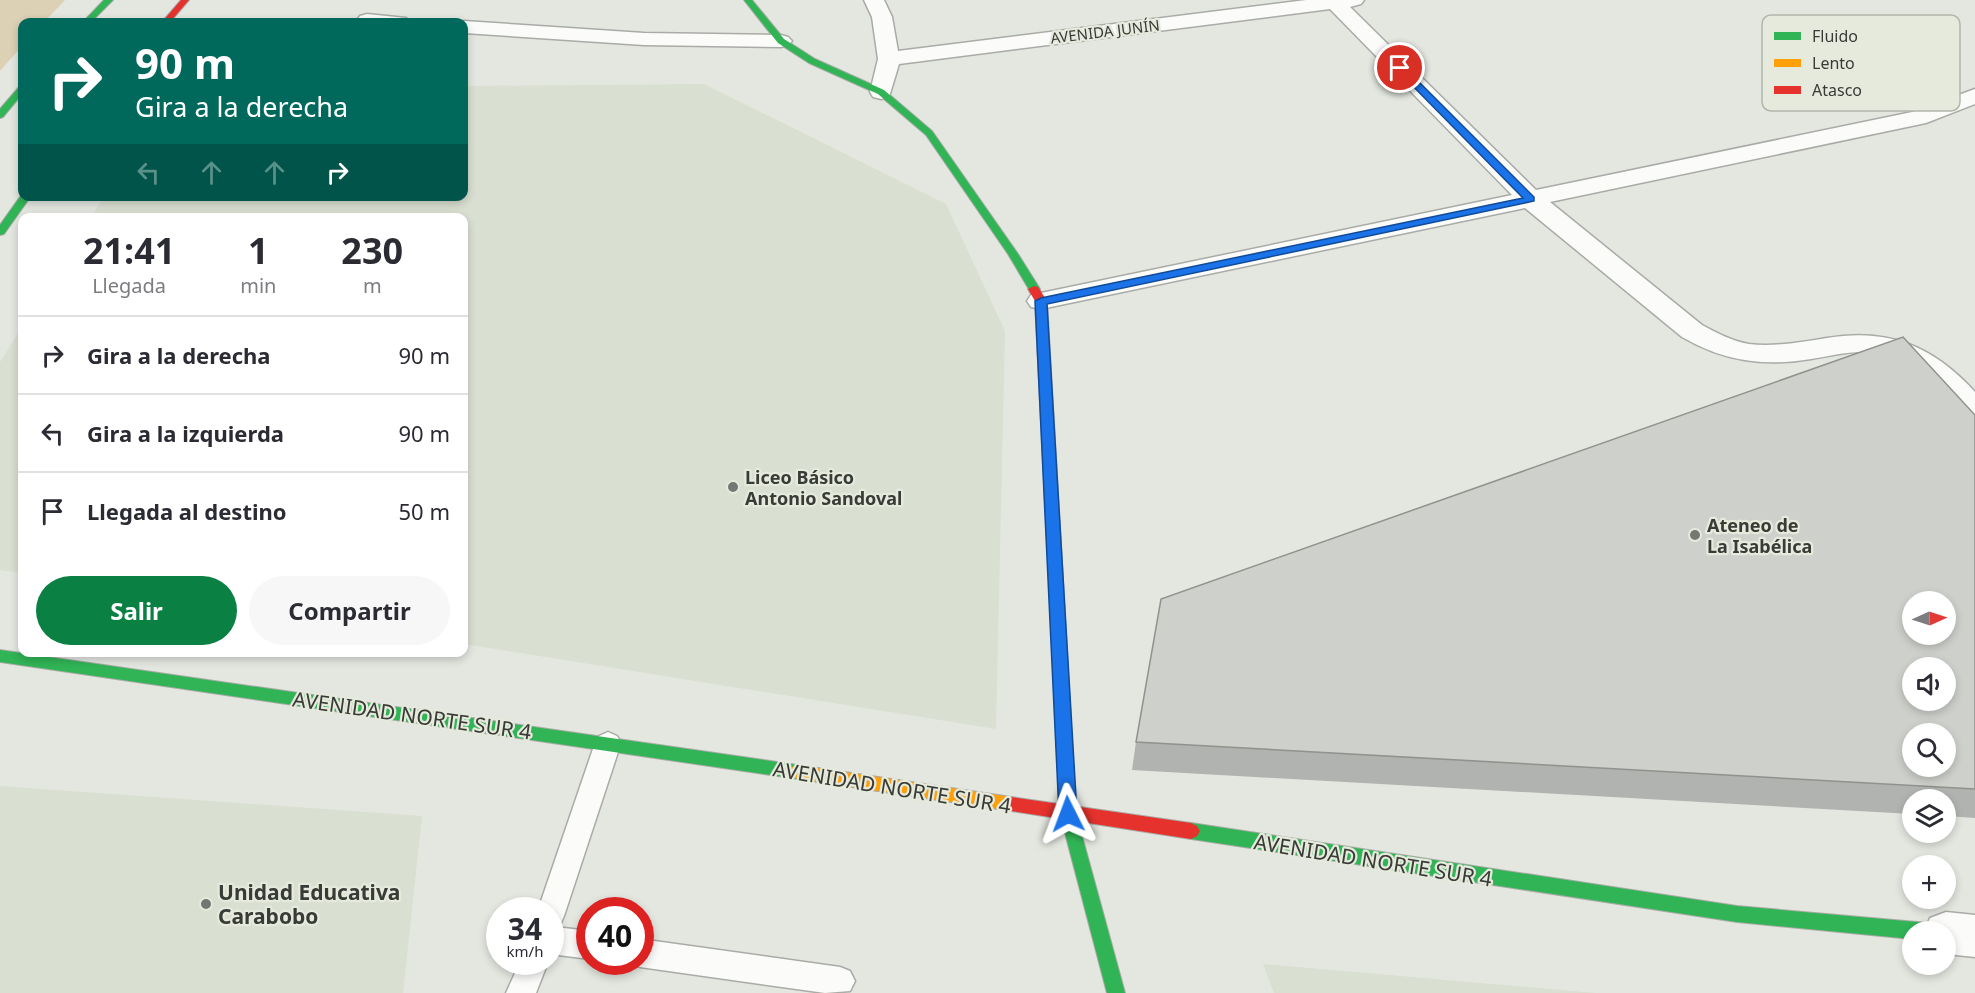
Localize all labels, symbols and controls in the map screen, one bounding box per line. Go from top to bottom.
street label: AVENIDA JUNÍN [1049,14,1161,48]
legend [1762,15,1960,111]
text: Fluido [1812,25,1858,47]
text: 90 m [135,34,235,91]
icon: right [36,42,114,120]
pin [1374,42,1425,93]
icon: arrive [1383,51,1416,84]
text: Lento [1812,52,1855,74]
text: Atasco [1812,79,1862,101]
text: Gira a la derecha [135,88,348,125]
icon: left [132,156,165,189]
icon: ahead [195,156,228,189]
icon: ahead [258,156,291,189]
icon: right [321,156,354,189]
text: 21:41 [83,226,175,275]
text: 1 [248,226,269,275]
text: 230 [341,226,403,275]
text: Llegada [92,272,166,299]
text: min [240,272,276,299]
text: m [363,272,382,299]
icon: right [36,339,69,372]
text: Gira a la derecha [87,340,271,370]
text: 90 m [399,340,450,370]
icon: left [36,417,69,450]
text: Gira a la izquierda [87,418,284,448]
text: 90 m [399,418,450,448]
place label: Liceo Básico Antonio Sandoval [745,465,902,510]
marker: Liceo Básico Antonio Sandoval [726,480,740,494]
icon: arrive [36,495,69,528]
text: Llegada al destino [87,496,287,526]
text: 50 m [399,496,450,526]
place label: Ateneo de La Isabélica [1707,513,1812,558]
marker: Ateneo de La Isabélica [1688,528,1702,542]
button: Salir [36,576,237,645]
button: Compartir [249,576,450,645]
north arrow [1902,591,1956,645]
map controls [1902,591,1956,975]
button: sound [1902,657,1956,711]
street label: AVENIDAD NORTE SUR 4 [291,684,533,746]
button: search [1902,723,1956,777]
street label: AVENIDAD NORTE SUR 4 [771,754,1013,820]
position arrow [1036,782,1100,846]
button: layers [1902,789,1956,843]
street label: AVENIDAD NORTE SUR 4 [1252,827,1494,893]
button: + [1902,855,1956,909]
place label: Unidad Educativa Carabobo [218,878,400,930]
marker: Unidad Educativa Carabobo [199,897,213,911]
speed limit sign: 40 [576,897,654,975]
text: 34 [508,908,542,949]
button: − [1902,921,1956,975]
text: km/h [507,941,543,961]

